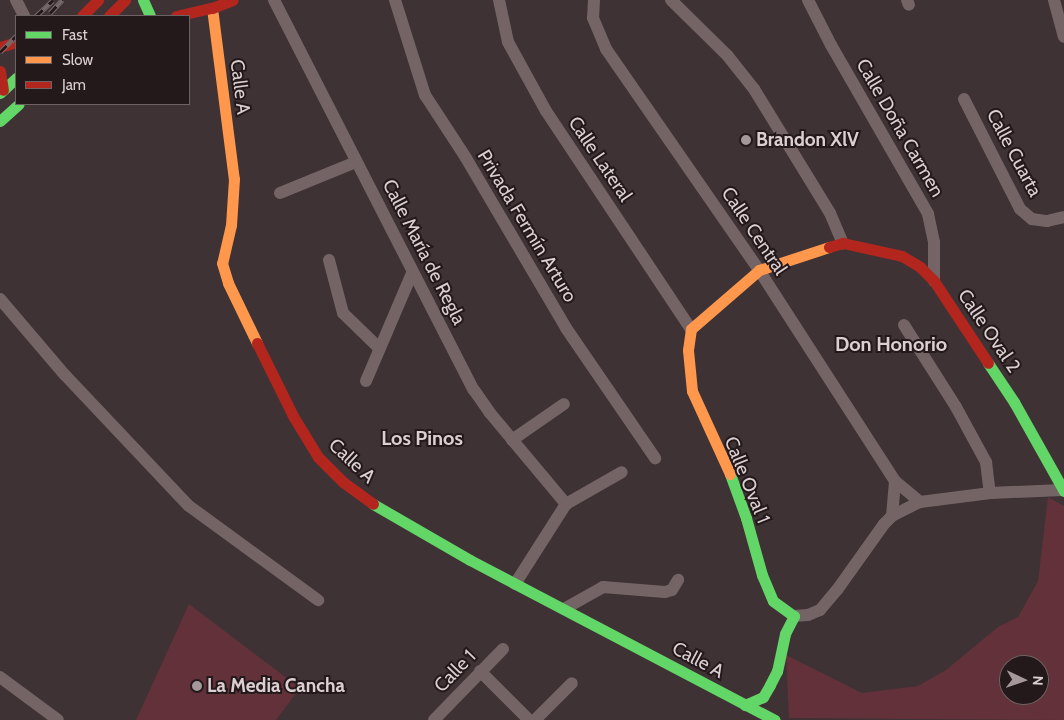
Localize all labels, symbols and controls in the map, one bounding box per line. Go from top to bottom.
legend [15,15,190,105]
text: Fast [62,26,87,44]
text: Slow [62,51,93,69]
street label: Calle Doña Carmen [851,55,949,201]
street label: Calle A [225,58,255,116]
text: Jam [62,76,86,94]
street label: Calle Cuarta [981,105,1047,201]
street label: Calle Lateral [563,112,637,206]
place label: Brandon XlV [756,129,859,151]
marker: Brandon XlV [740,134,752,146]
street label: Privada Fermín Arturo [472,146,582,306]
street label: Calle María de Regla [378,176,470,328]
street label: Calle Central [716,183,792,279]
street label: Calle Oval 2 [953,285,1025,377]
district label: Don Honorio [835,332,947,356]
district label: Los Pinos [381,426,463,450]
street label: Calle Oval 1 [719,433,775,527]
street label: Calle A [324,434,380,488]
street label: Calle A [668,637,728,683]
street label: Calle 1 [429,645,481,697]
north arrow [999,655,1049,705]
place label: La Media Cancha [207,675,345,697]
text: N [1029,675,1047,686]
marker: La Media Cancha [191,680,203,692]

